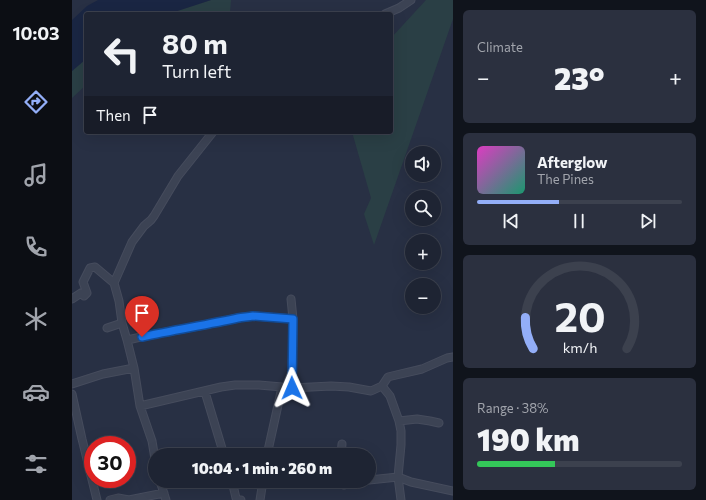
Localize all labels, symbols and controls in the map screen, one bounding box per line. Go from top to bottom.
text: 10:03 [12,22,60,44]
text: 80 m [162,26,228,60]
icon: left [96,28,148,80]
text: Climate [477,39,523,55]
text: 23° [554,59,605,96]
text: Turn left [162,60,231,82]
text: − [477,64,490,91]
text: + [669,64,682,91]
icon: directions [22,88,50,116]
icon: arrive [139,104,161,126]
text: Then [96,106,131,124]
map controls [405,146,441,314]
button: sound [405,146,441,182]
text: Afterglow [537,153,607,171]
icon: music [22,161,50,189]
text: The Pines [537,171,594,187]
button: search [405,190,441,226]
icon: previous [500,210,522,232]
icon: pause [568,210,590,232]
icon: next [637,210,659,232]
icon: phone [22,233,50,261]
button: + [405,234,441,270]
button: − [405,278,441,314]
text: 20 [554,290,605,341]
pin [125,296,159,337]
icon: arrive [131,302,153,324]
icon: climate [22,305,50,333]
text: km/h [562,338,597,356]
position arrow [271,367,313,409]
icon: car [22,378,50,406]
text: Range · 38% [477,400,549,416]
text: 190 km [477,420,579,457]
speed limit sign: 30 [84,436,136,488]
icon: filters [22,450,50,478]
text: 10:04 · 1 min · 260 m [192,459,332,477]

